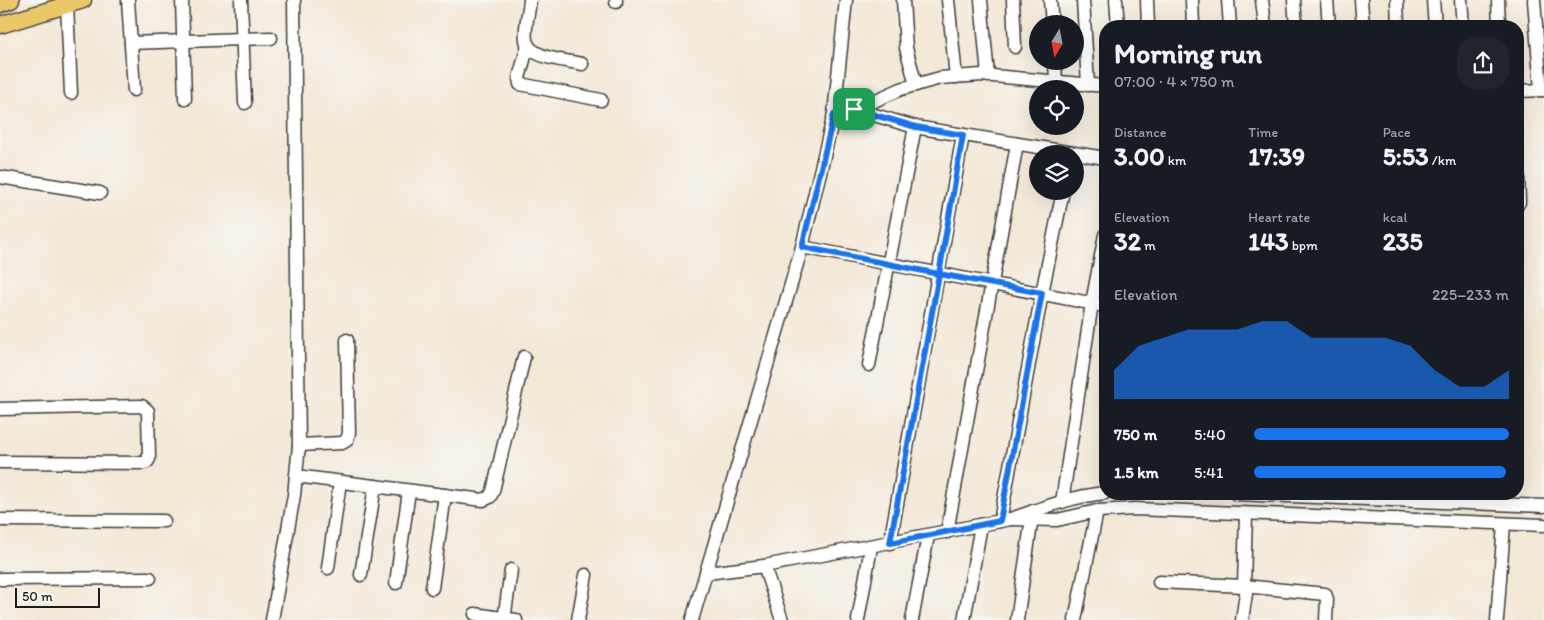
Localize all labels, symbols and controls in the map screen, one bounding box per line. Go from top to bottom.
north arrow [1029,15,1084,70]
map controls [1029,15,1084,200]
text: Morning run [1114,36,1262,70]
button: share [1457,37,1509,89]
text: 07:00 · 4 × 750 m [1114,72,1234,91]
button: locate [1029,80,1084,135]
pin [833,88,875,130]
icon: arrive [840,95,868,123]
text: Distance [1114,124,1166,141]
text: Time [1248,124,1278,141]
text: Pace [1383,124,1411,141]
text: 3.00 [1114,141,1165,171]
text: 17:39 [1248,141,1305,171]
text: 5:53 [1383,141,1429,171]
button: layers [1029,145,1084,200]
text: km [1165,152,1186,169]
text: /km [1429,152,1456,169]
text: Elevation [1114,209,1170,226]
text: Heart rate [1248,209,1310,226]
text: kcal [1383,209,1408,226]
text: 32 [1114,226,1141,256]
text: 143 [1248,226,1289,256]
text: 235 [1383,226,1423,256]
text: m [1141,237,1156,254]
text: bpm [1289,237,1318,254]
text: Elevation [1114,285,1178,304]
text: 225–233 m [1432,285,1509,304]
text: 750 m [1114,425,1157,444]
text: 5:40 [1194,425,1226,444]
text: 1.5 km [1114,463,1159,482]
text: 5:41 [1194,463,1223,482]
scale bar [15,585,100,608]
text: 50 m [22,588,53,605]

